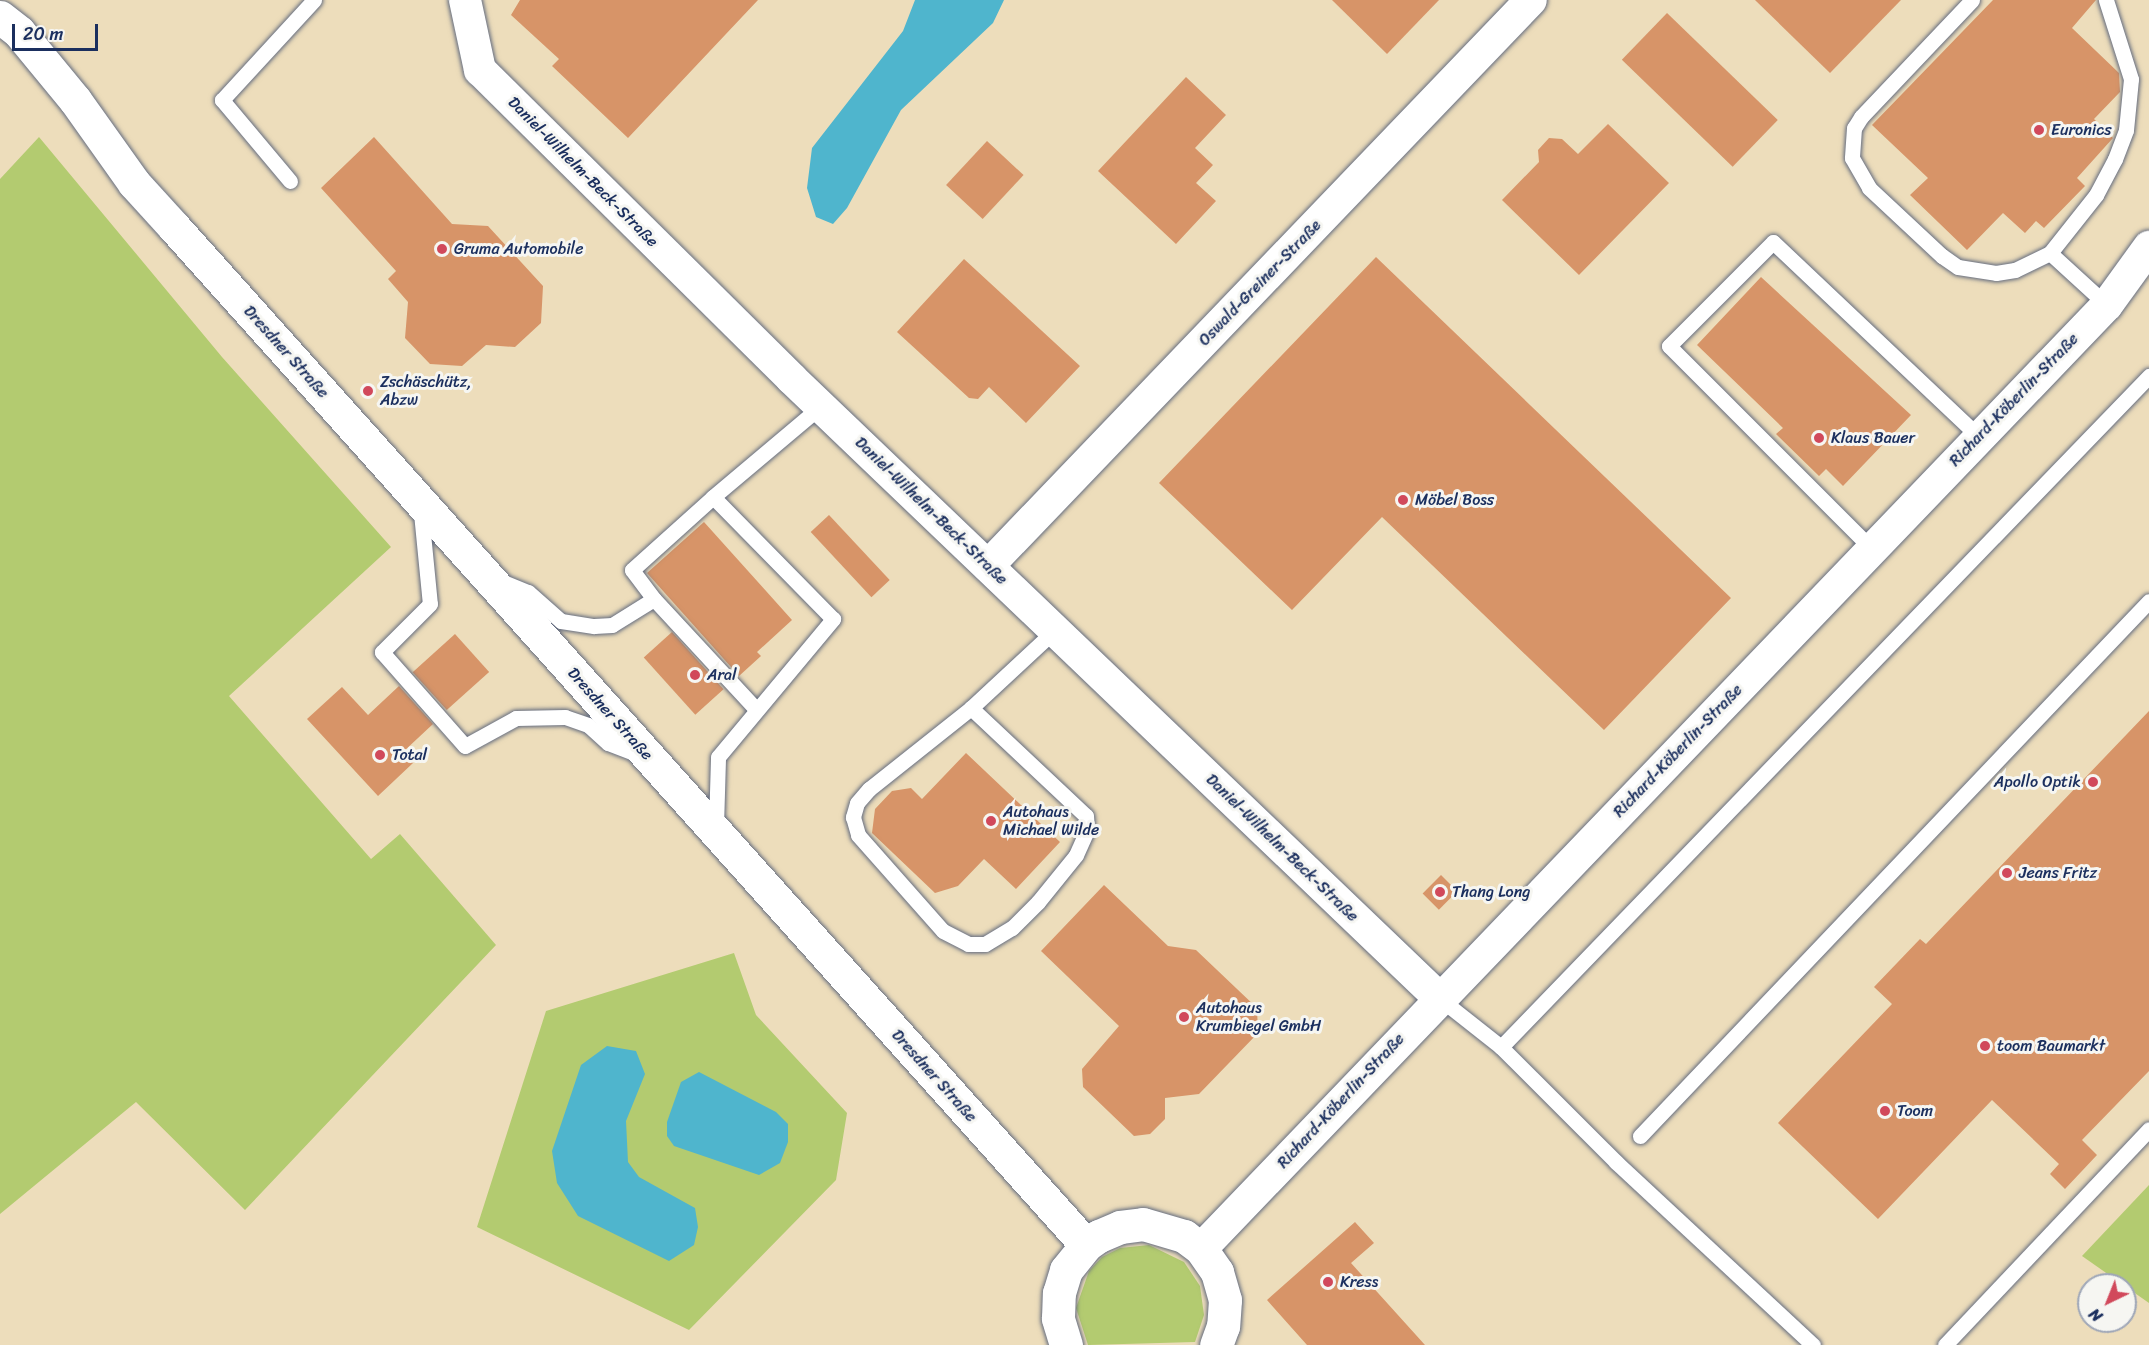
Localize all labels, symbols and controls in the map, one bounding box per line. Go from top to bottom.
scale bar [15,12,100,50]
text: 20 m [23,18,63,50]
street label: Daniel-Wilhelm-Beck-Straße [504,93,662,251]
place label: Euronics [2051,120,2112,140]
marker: Euronics [2032,123,2046,137]
street label: Oswald-Greiner-Straße [1195,216,1325,350]
place label: Gruma Automobile [454,239,584,259]
marker: Gruma Automobile [435,242,449,256]
street label: Dresdner Straße [239,302,333,402]
street label: Richard-Köberlin-Straße [1945,329,2083,471]
place label: Zschäschütz, Abzw [380,372,472,410]
marker: Zschäschütz, Abzw [361,384,375,398]
place label: Klaus Bauer [1831,428,1914,448]
marker: Klaus Bauer [1812,431,1826,445]
street label: Daniel-Wilhelm-Beck-Straße [851,433,1011,589]
place label: Möbel Boss [1415,490,1495,510]
marker: Möbel Boss [1396,493,1410,507]
street label: Dresdner Straße [563,664,657,764]
place label: Aral [707,665,737,685]
marker: Aral [688,668,702,682]
street label: Richard-Köberlin-Straße [1609,680,1747,822]
place label: Total [392,745,427,765]
marker: Total [373,748,387,762]
street label: Daniel-Wilhelm-Beck-Straße [1202,770,1362,926]
place label: Apollo Optik [1994,772,2081,792]
marker: Apollo Optik [2086,775,2100,789]
place label: Autohaus Michael Wilde [1003,802,1099,840]
marker: Autohaus Michael Wilde [984,814,998,828]
place label: Jeans Fritz [2019,863,2097,883]
marker: Jeans Fritz [2000,866,2014,880]
place label: Thang Long [1452,882,1530,902]
marker: Thang Long [1433,885,1447,899]
place label: Autohaus Krumbiegel GmbH [1196,998,1321,1036]
marker: Autohaus Krumbiegel GmbH [1177,1010,1191,1024]
street label: Dresdner Straße [887,1026,981,1126]
street label: Richard-Köberlin-Straße [1273,1030,1409,1172]
place label: toom Baumarkt [1997,1036,2106,1056]
marker: toom Baumarkt [1978,1039,1992,1053]
place label: Toom [1897,1101,1933,1121]
marker: Toom [1878,1104,1892,1118]
place label: Kress [1340,1272,1378,1292]
north arrow [2077,1273,2137,1333]
marker: Kress [1321,1275,1335,1289]
text: N [2082,1301,2110,1329]

